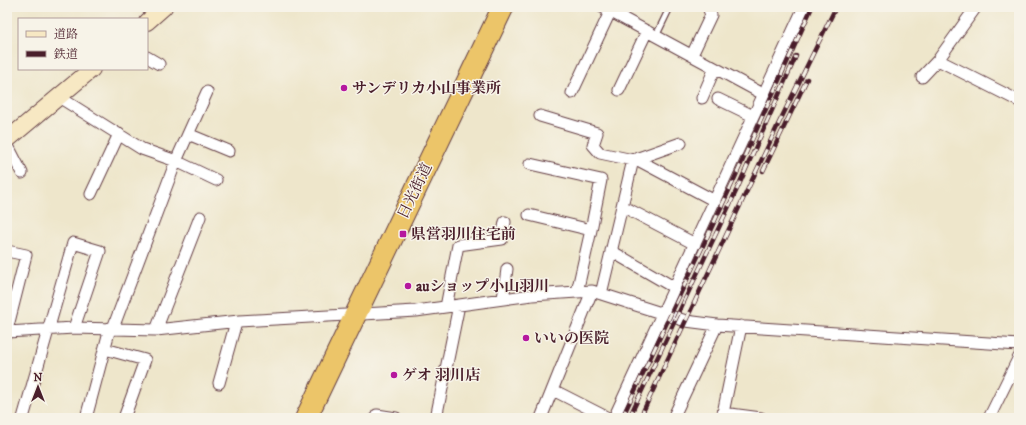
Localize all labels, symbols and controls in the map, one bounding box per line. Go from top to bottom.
legend [18,18,148,70]
text: 道路 [54,27,78,42]
text: 鉄道 [53,47,78,62]
place label: サンデリカ小山事業所 [352,79,501,98]
marker: サンデリカ小山事業所 [339,83,349,93]
street label: 日光街道 [393,160,437,222]
place label: 県営羽川住宅前 [411,225,516,244]
marker: 県営羽川住宅前 [398,229,408,239]
place label: auショップ小山羽川 [416,277,549,296]
marker: auショップ小山羽川 [403,281,413,291]
place label: いいの医院 [534,329,609,348]
marker: いいの医院 [521,333,531,343]
place label: ゲオ 羽川店 [402,366,480,385]
north arrow [18,367,58,407]
marker: ゲオ 羽川店 [389,370,399,380]
text: N [33,371,43,385]

